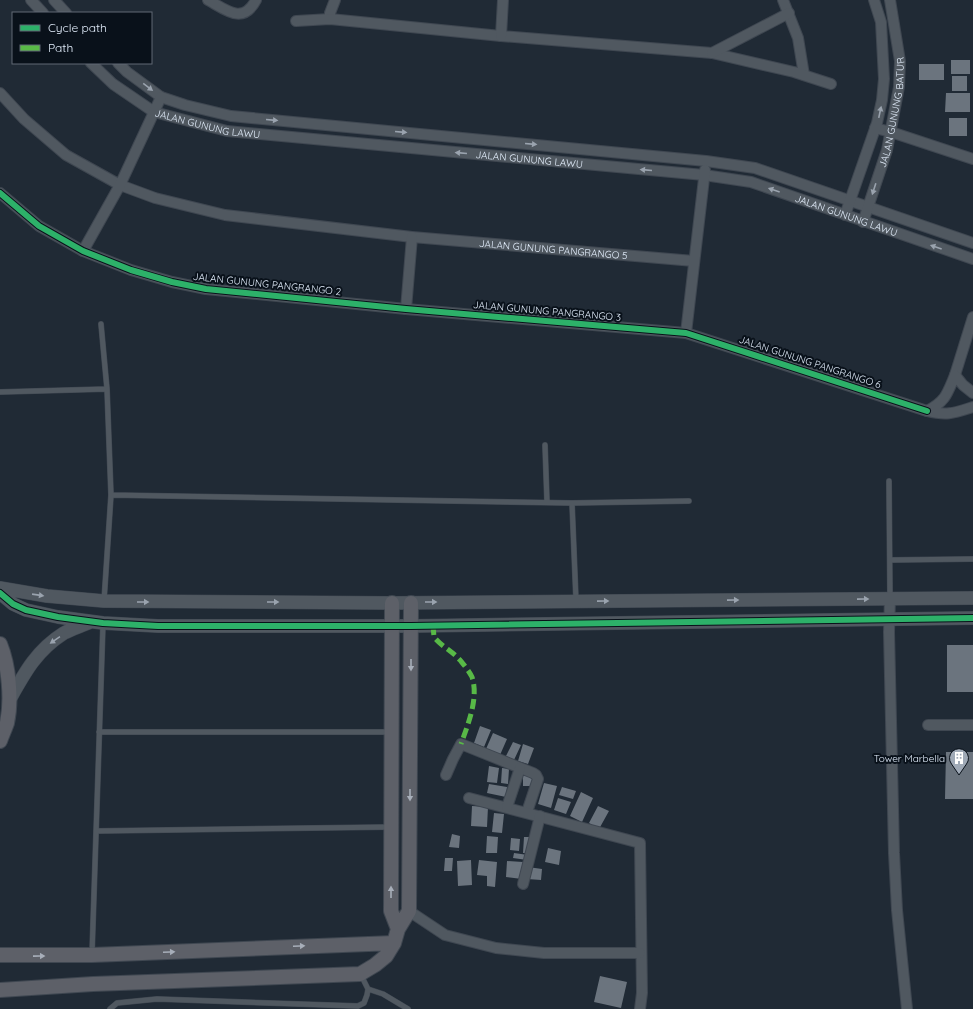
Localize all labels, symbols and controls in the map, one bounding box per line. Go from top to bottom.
legend [12,12,152,64]
text: Cycle path [48,20,107,35]
text: Path [48,40,73,55]
street label: JALAN GUNUNG BATUR [875,56,907,169]
one-way arrow [143,83,153,91]
street label: JALAN GUNUNG LAWU [153,106,261,141]
one-way arrow [877,106,883,118]
one-way arrow [266,116,278,123]
one-way arrow [395,129,407,135]
one-way arrow [525,141,537,148]
street label: JALAN GUNUNG LAWU [475,147,583,170]
one-way arrow [454,150,467,156]
one-way arrow [640,167,652,173]
one-way arrow [871,183,877,195]
one-way arrow [767,187,779,193]
street label: JALAN GUNUNG LAWU [793,191,899,239]
street label: JALAN GUNUNG PANGRANGO 5 [479,236,628,262]
one-way arrow [930,243,942,249]
street label: JALAN GUNUNG PANGRANGO 2 [192,270,342,298]
street label: JALAN GUNUNG PANGRANGO 3 [472,298,622,324]
street label: JALAN GUNUNG PANGRANGO 6 [737,333,883,391]
one-way arrow [32,592,44,598]
one-way arrow [857,596,870,602]
one-way arrow [727,597,740,603]
one-way arrow [597,598,610,604]
one-way arrow [137,599,150,605]
one-way arrow [267,599,280,605]
one-way arrow [425,599,438,605]
one-way arrow [50,636,60,644]
one-way arrow [408,659,414,672]
building icon: Tower Marbella [948,747,970,775]
place label: Tower Marbella [874,752,945,765]
one-way arrow [407,789,413,802]
one-way arrow [388,885,394,898]
one-way arrow [293,943,306,949]
one-way arrow [163,948,175,955]
one-way arrow [33,953,46,959]

